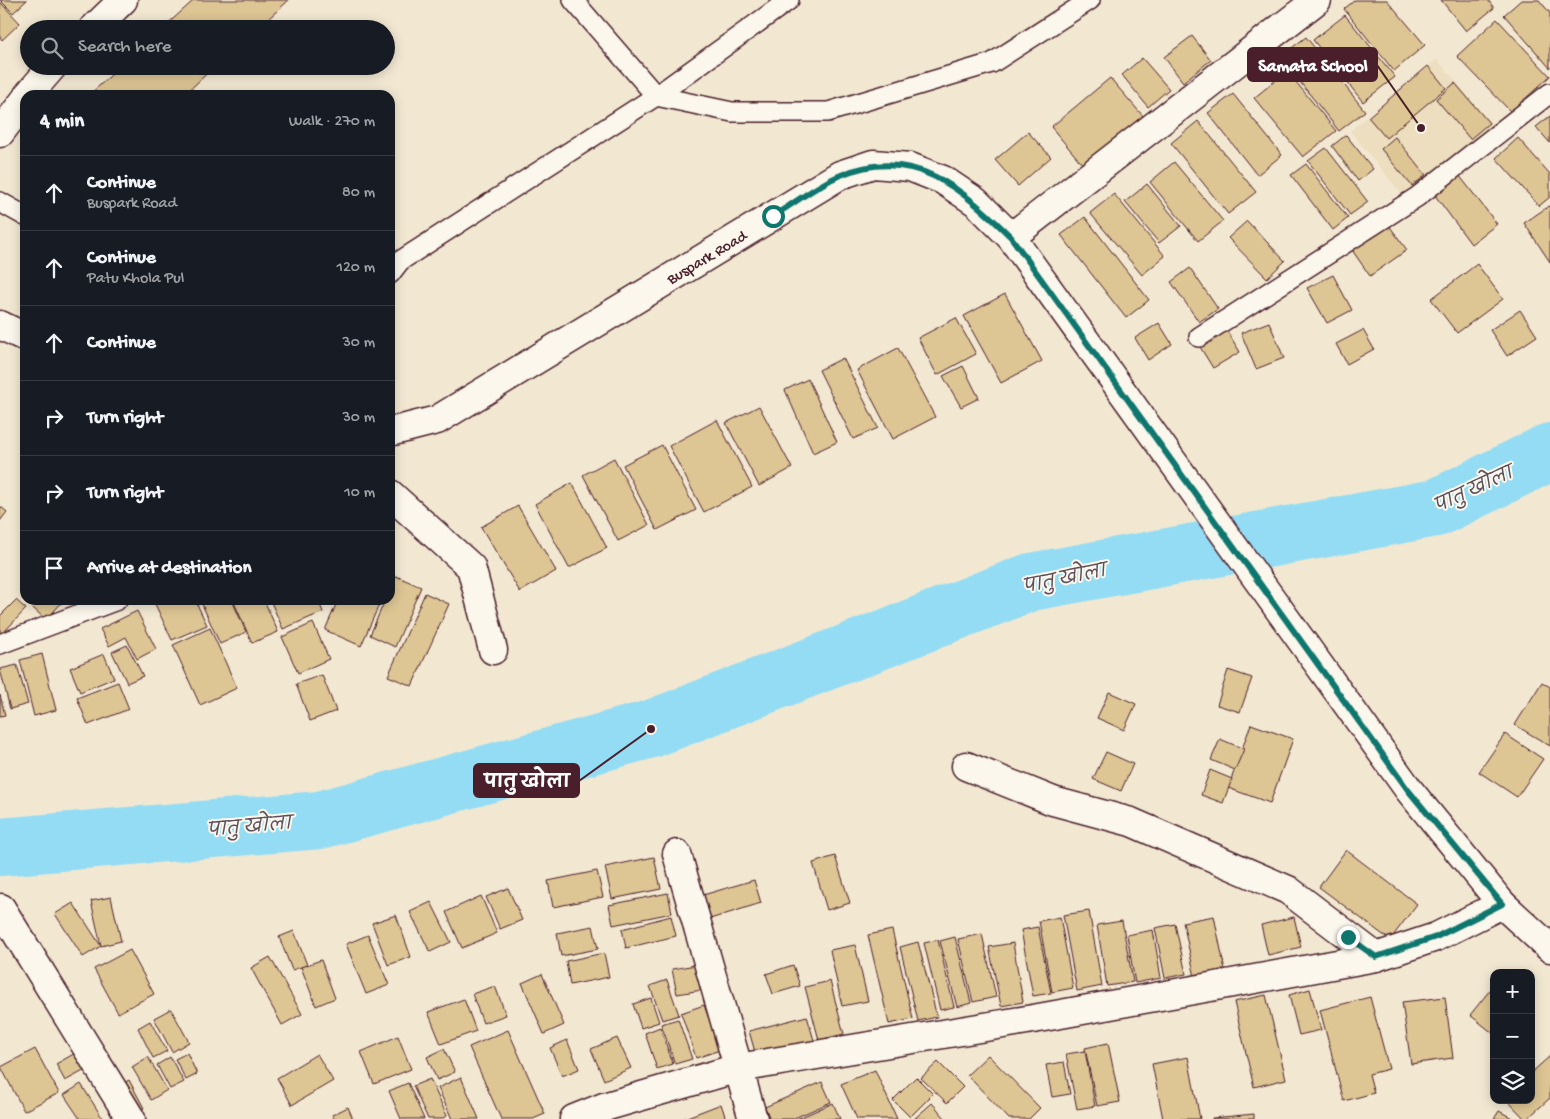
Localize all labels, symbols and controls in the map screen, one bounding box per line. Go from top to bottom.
search box [20,20,395,75]
icon: search [38,34,66,62]
text: Search here [78,36,172,59]
callout: Samata School [1248,48,1377,81]
text: Samata School [1258,57,1368,78]
text: 4 min [40,110,84,135]
text: Walk · 270 m [289,113,375,132]
text: Continue [87,172,156,195]
icon: ahead [40,179,68,207]
text: 80 m [342,184,375,203]
text: Buspark Road [87,195,177,214]
route start [762,205,785,228]
street label: Buspark Road [664,227,753,291]
text: Continue [87,247,156,270]
icon: ahead [40,254,68,282]
text: 120 m [336,259,375,278]
text: Patu Khola Pul [87,270,184,289]
icon: ahead [40,329,68,357]
text: Continue [87,332,156,355]
text: 30 m [342,334,375,353]
icon: right [40,404,68,432]
text: Turn right [87,407,163,430]
text: 30 m [342,409,375,428]
water label: पातु खोला [1429,457,1521,519]
icon: right [40,479,68,507]
text: Turn right [87,482,163,505]
text: 10 m [344,484,375,503]
icon: arrive [40,554,68,582]
water label: पातु खोला [1020,555,1113,600]
text: Arrive at destination [87,557,251,580]
callout: पातु खोला [474,764,579,797]
text: पातु खोला [482,766,571,795]
water label: पातु खोला [206,808,297,844]
route end [1337,926,1360,949]
map controls [1490,969,1535,1104]
button: + [1490,969,1535,1014]
button: − [1490,1014,1535,1059]
button: layers [1490,1059,1535,1104]

